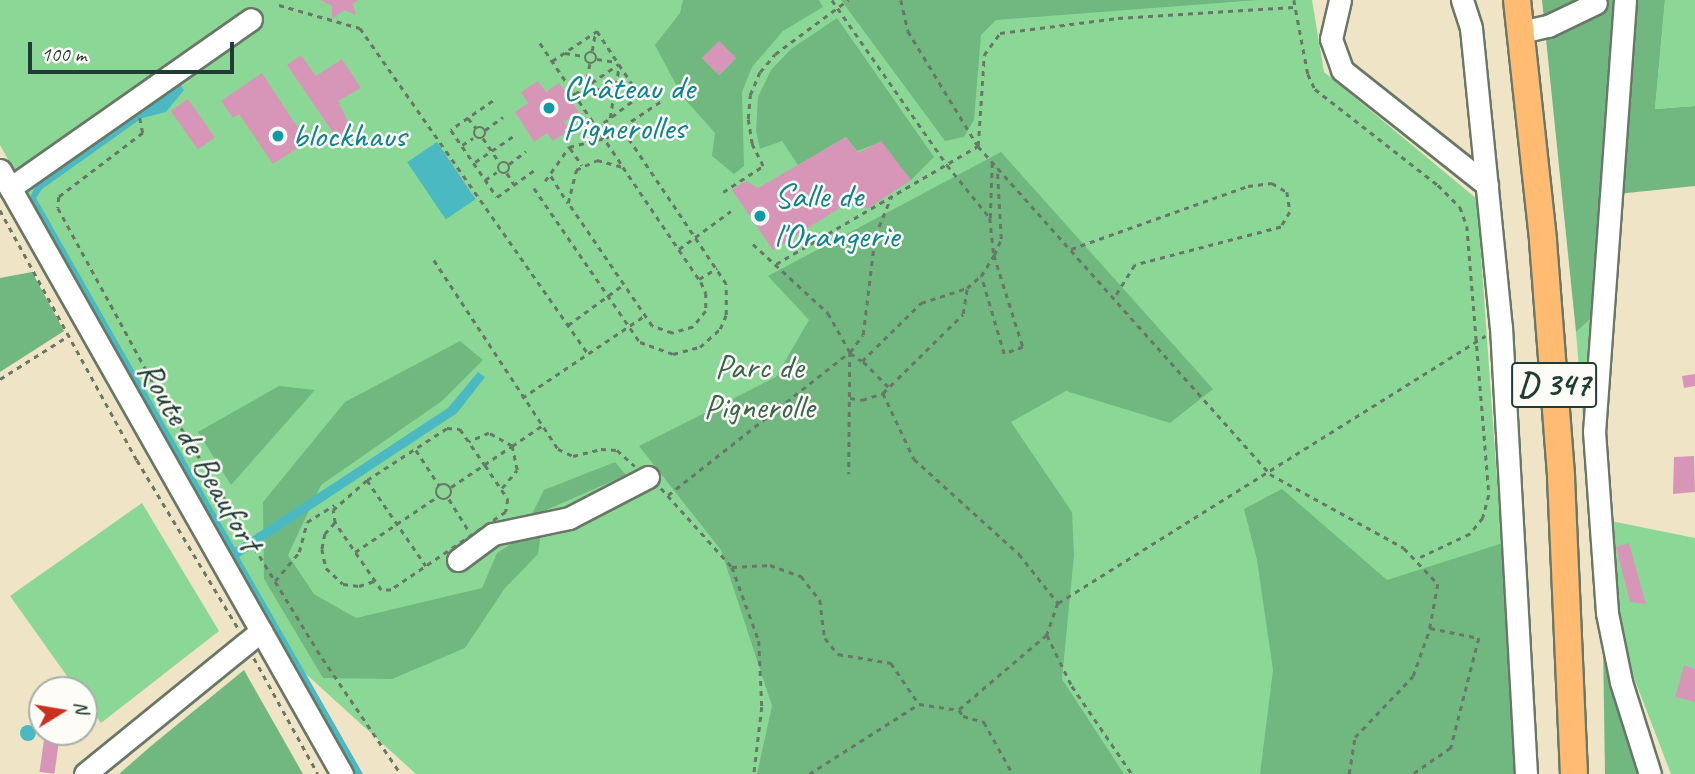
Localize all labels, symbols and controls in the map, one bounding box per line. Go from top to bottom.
scale bar [32,28,238,72]
text: 100 m [41,41,86,67]
place label: Château de Pignerolles [563,67,695,149]
marker: Château de Pignerolles [541,100,557,116]
place label: blockhaus [292,115,406,157]
marker: blockhaus [270,128,286,144]
place label: Salle de l'Orangerie [774,175,899,257]
marker: Salle de l'Orangerie [752,208,768,224]
park label: Parc de Pignerolle [704,346,814,428]
street label: Route de Beaufort [129,354,271,558]
road number: D 347 [1510,356,1598,414]
north arrow [28,676,98,746]
text: N [69,699,95,715]

